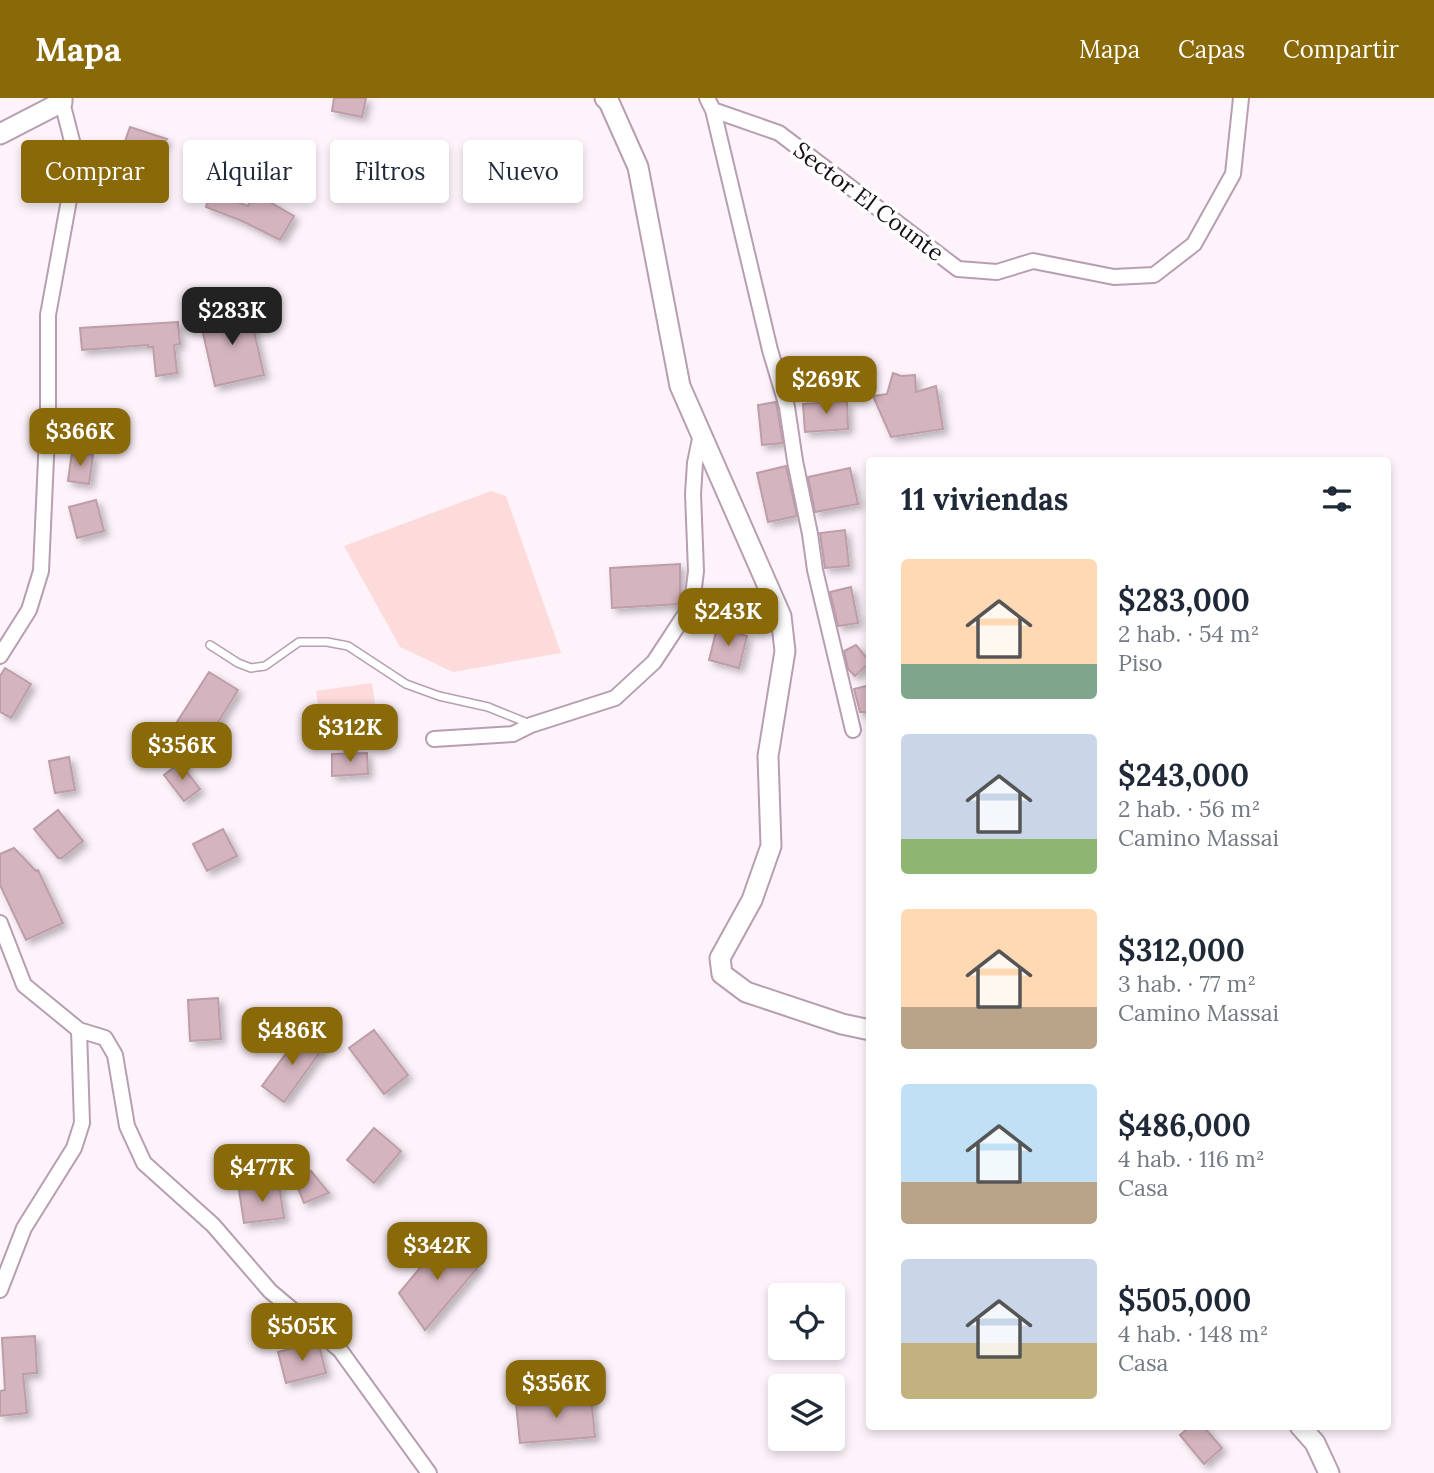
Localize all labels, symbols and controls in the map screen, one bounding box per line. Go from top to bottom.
text: Mapa [35,28,121,70]
text: Mapa [1079,34,1140,65]
text: Capas [1178,34,1245,65]
text: Compartir [1283,34,1399,65]
street label: Sector El Counte [788,135,950,267]
chip: Comprar [21,140,169,203]
chip: Alquilar [183,140,316,203]
chip: Filtros [330,140,449,203]
chip: Nuevo [463,140,583,203]
pin: $283K [183,288,281,347]
text: $283K [198,295,266,324]
pin: $269K [777,356,875,416]
text: $269K [792,364,860,393]
pin: $366K [31,408,129,468]
text: $366K [45,416,115,445]
text: 11 viviendas [901,480,1068,518]
icon: filters [1318,480,1356,518]
text: $283,000 [1118,581,1250,619]
icon: home [957,587,1041,671]
pin: $243K [679,588,777,648]
text: $243K [694,596,762,625]
text: 2 hab. · 54 m² [1118,619,1259,648]
text: Piso [1118,648,1163,677]
pin: $312K [301,704,399,764]
text: $312K [318,712,382,741]
pin: $356K [133,722,231,782]
text: $356K [148,730,216,759]
text: $243,000 [1118,756,1249,794]
icon: home [957,762,1041,846]
text: 2 hab. · 56 m² [1118,794,1260,823]
text: Camino Massai [1118,823,1279,852]
text: $312,000 [1118,931,1245,969]
icon: home [957,937,1041,1021]
text: 3 hab. · 77 m² [1118,969,1256,998]
text: Camino Massai [1118,998,1279,1027]
pin: $486K [243,1007,341,1067]
text: $486K [258,1015,326,1044]
text: $486,000 [1118,1106,1251,1144]
icon: home [957,1112,1041,1196]
pin: $477K [213,1144,311,1204]
text: 4 hab. · 116 m² [1118,1144,1265,1173]
text: $477K [230,1152,294,1181]
text: Casa [1118,1173,1168,1202]
pin: $342K [388,1222,486,1282]
text: $342K [403,1230,471,1259]
text: $505,000 [1118,1281,1251,1319]
map controls [768,1283,845,1451]
button: locate [768,1283,845,1360]
icon: home [957,1287,1041,1371]
pin: $505K [253,1304,351,1363]
text: $505K [267,1311,337,1340]
text: 4 hab. · 148 m² [1118,1319,1268,1348]
text: Casa [1118,1348,1168,1377]
pin: $356K [507,1360,605,1420]
text: $356K [522,1368,590,1397]
button: layers [768,1374,845,1451]

